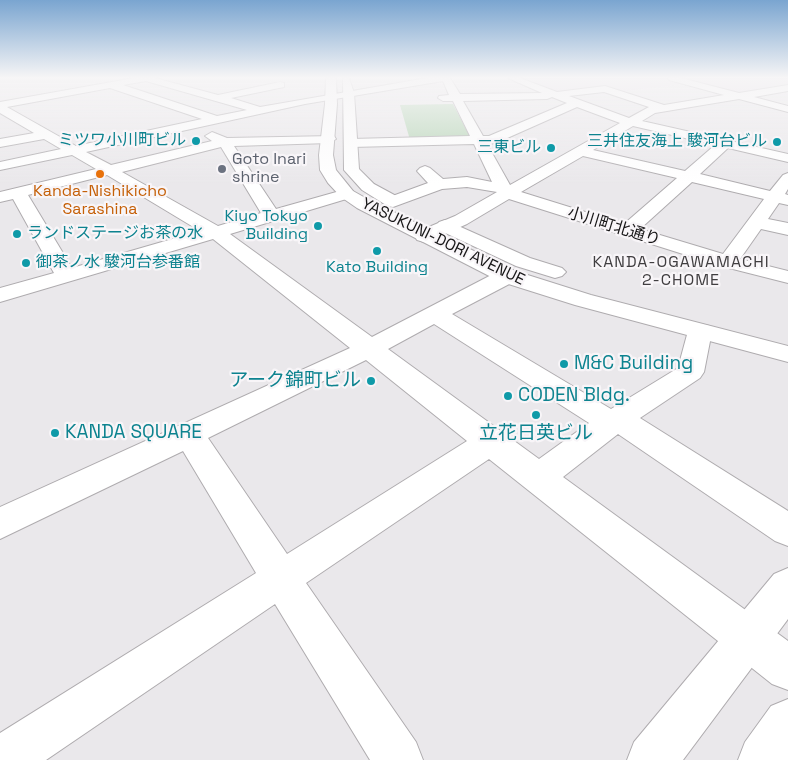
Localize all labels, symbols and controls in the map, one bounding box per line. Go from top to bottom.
place label: ミツワ小川町ビル [58,131,186,151]
place label: 三井住友海上 駿河台ビル [587,132,767,152]
marker: ミツワ小川町ビル [190,135,202,147]
marker: 三井住友海上 駿河台ビル [771,136,783,148]
place label: 三東ビル [477,138,541,158]
marker: 三東ビル [545,142,557,154]
place label: Goto Inari shrine [232,150,306,188]
marker: Goto Inari shrine [216,163,228,175]
marker: Kanda-Nishikicho Sarashina [94,168,106,180]
place label: Kanda-Nishikicho Sarashina [33,182,167,220]
street label: YASUKUNI-DORI AVENUE [358,194,528,290]
street label: 小川町北通り [565,204,663,250]
place label: Kiyo Tokyo Building [225,207,308,245]
marker: Kiyo Tokyo Building [312,220,324,232]
place label: ランドステージお茶の水 [27,224,203,244]
marker: ランドステージお茶の水 [11,228,23,240]
marker: Kato Building [371,245,383,257]
place label: 御茶ノ水 駿河台参番館 [36,253,200,273]
district label: KANDA-OGAWAMACHI 2-CHOME [590,253,772,291]
marker: 御茶ノ水 駿河台参番館 [20,257,32,269]
place label: Kato Building [326,258,428,278]
place label: M&C Building [574,353,693,375]
marker: M&C Building [558,358,570,370]
place label: アーク錦町ビル [229,370,361,392]
marker: アーク錦町ビル [365,375,377,387]
place label: CODEN Bldg. [518,385,630,407]
marker: CODEN Bldg. [502,390,514,402]
marker: 立花日英ビル [530,409,542,421]
place label: KANDA SQUARE [65,422,202,444]
place label: 立花日英ビル [479,423,593,445]
marker: KANDA SQUARE [49,427,61,439]

